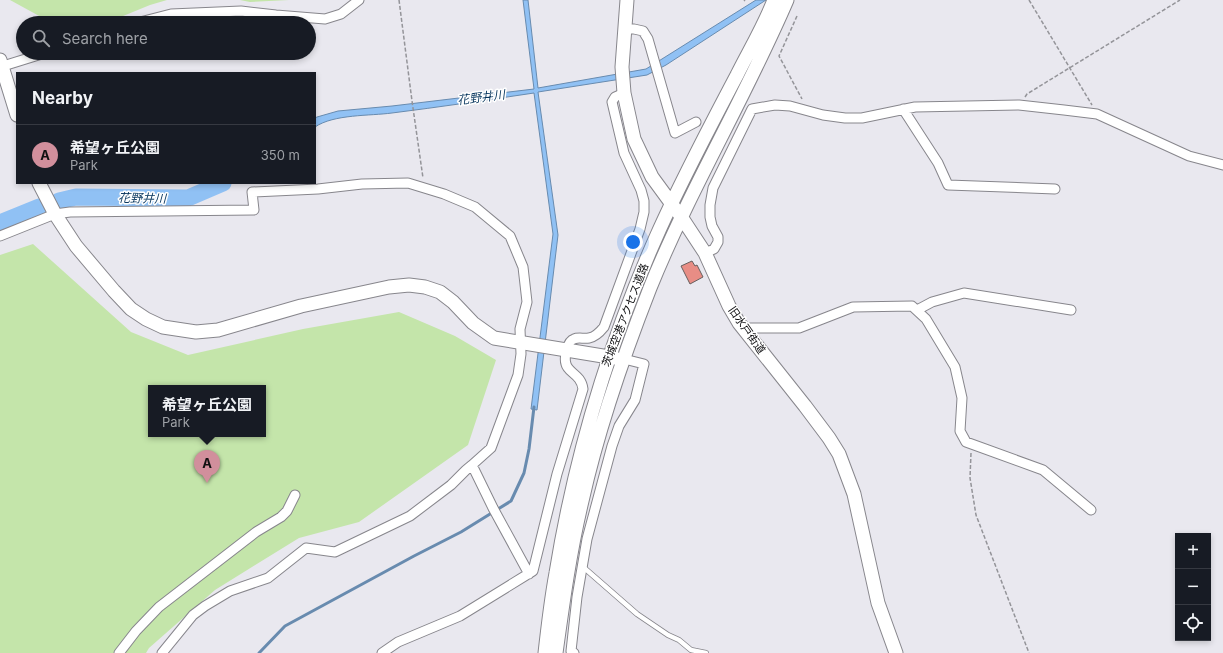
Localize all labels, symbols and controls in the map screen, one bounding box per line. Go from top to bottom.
search box [16,16,316,60]
icon: search [30,27,52,49]
text: Search here [62,29,148,48]
water label: 花野井川 [456,86,508,107]
text: Nearby [32,88,93,108]
text: 希望ヶ丘公園 [70,138,160,157]
text: A [40,147,50,163]
text: 350 m [261,147,300,163]
text: Park [70,157,98,173]
water label: 花野井川 [118,190,168,206]
your location [623,232,643,252]
street label: 茨城空港アクセス道路 [599,261,651,369]
street label: 旧水戸街道 [725,303,769,357]
popup [148,385,266,437]
text: 希望ヶ丘公園 [162,395,252,414]
text: Park [162,414,190,430]
pin: A [194,450,220,483]
map controls [1175,533,1211,641]
button: + [1175,533,1211,569]
button: − [1175,569,1211,605]
button: locate [1175,605,1211,641]

